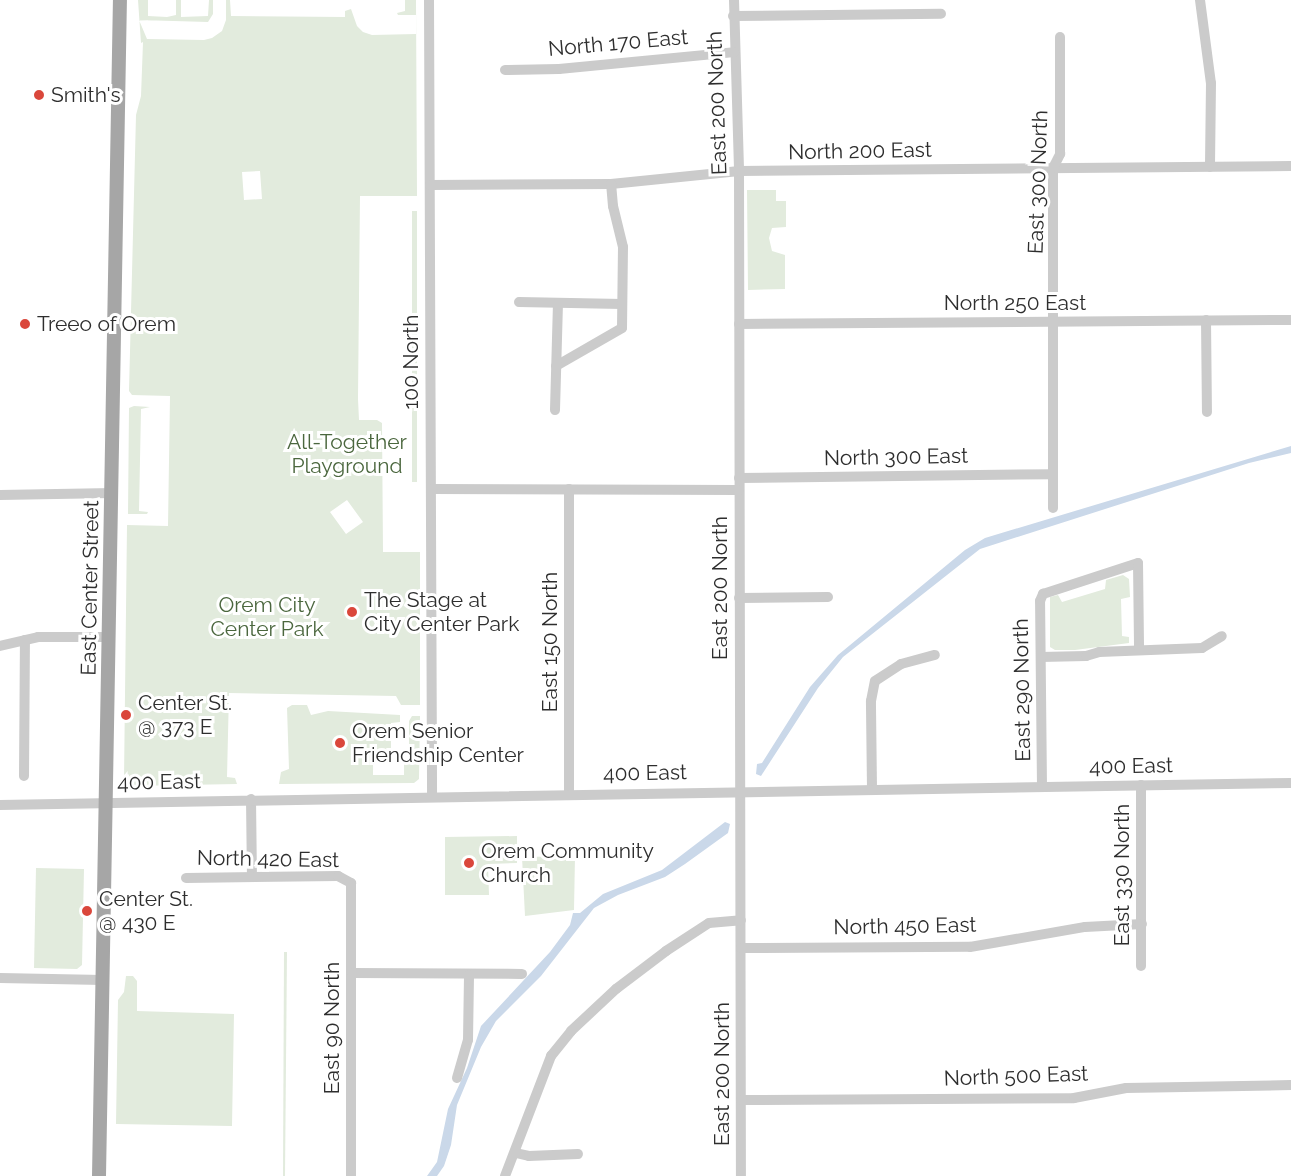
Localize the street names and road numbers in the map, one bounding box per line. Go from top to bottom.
street label: North 170 East [547,24,689,62]
street label: East 200 North [702,31,732,175]
street label: East 300 North [1023,110,1053,254]
street label: North 200 East [788,137,932,165]
street label: North 250 East [944,290,1086,316]
street label: 100 North [398,314,424,410]
street label: North 300 East [824,443,968,471]
street label: East Center Street [76,500,104,676]
street label: East 200 North [707,516,733,660]
street label: East 150 North [537,572,563,712]
street label: East 290 North [1008,618,1036,762]
street label: 400 East [1089,753,1173,779]
street label: 400 East [603,760,687,786]
street label: 400 East [117,769,201,795]
street label: East 330 North [1109,804,1135,946]
street label: North 420 East [197,845,339,873]
street label: North 450 East [833,912,977,940]
street label: East 90 North [319,962,345,1094]
street label: East 200 North [709,1002,735,1146]
street label: North 500 East [943,1061,1089,1091]

